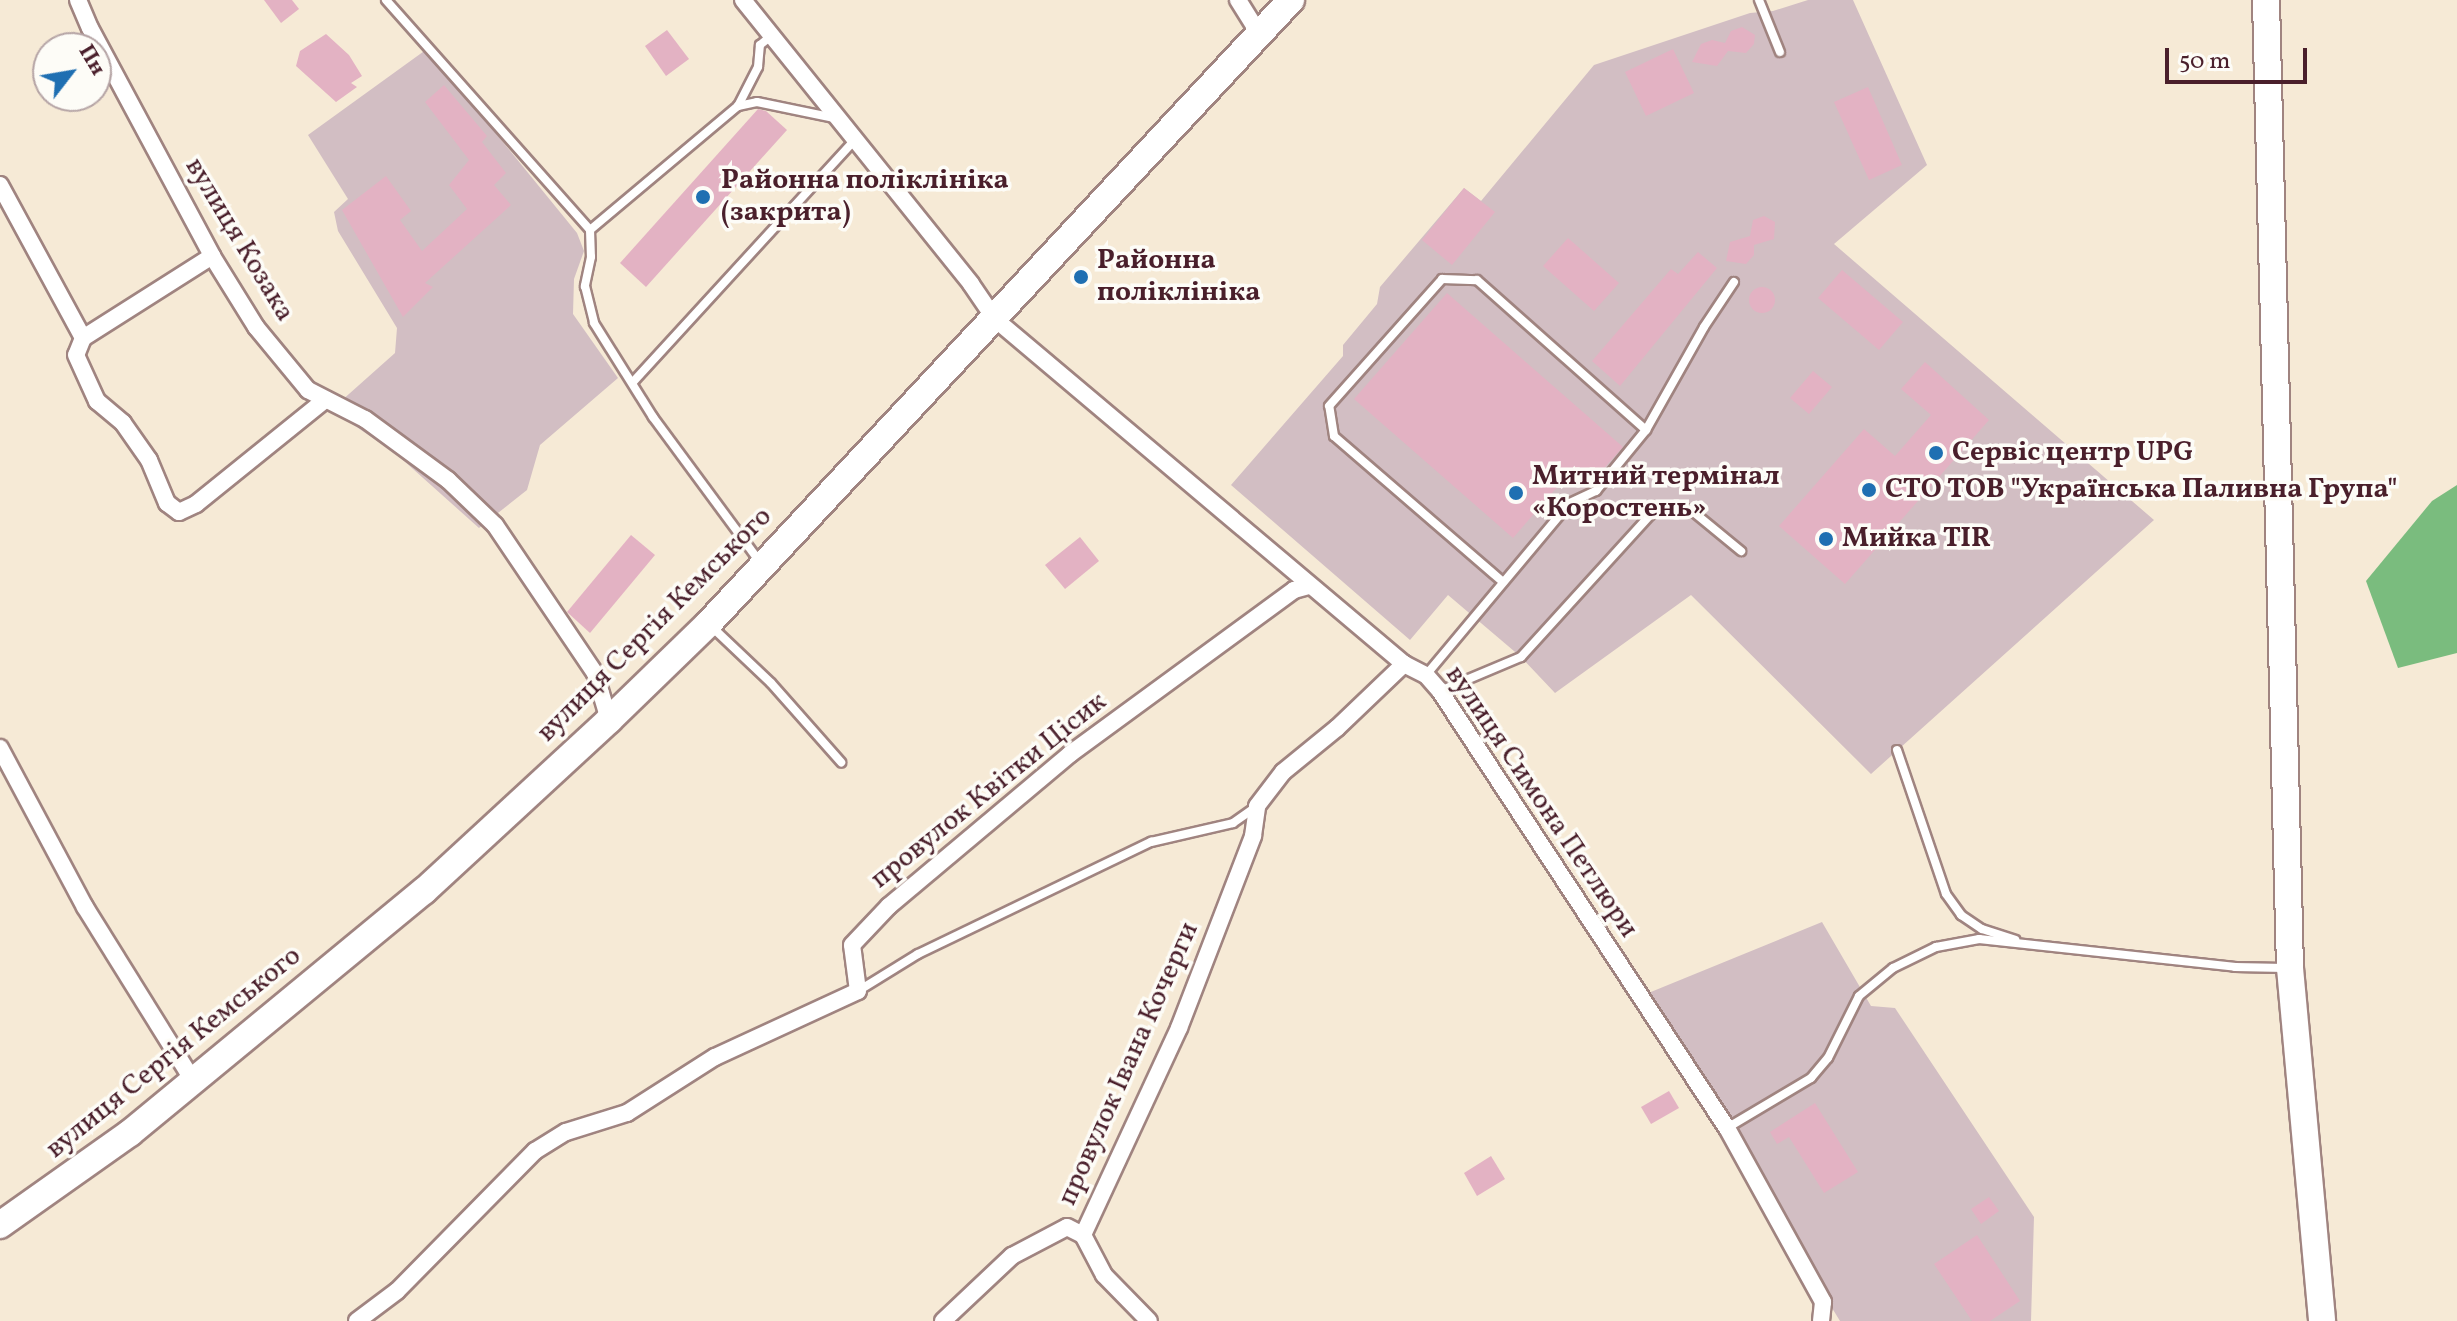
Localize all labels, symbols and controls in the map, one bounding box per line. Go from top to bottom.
north arrow [32,32,112,112]
scale bar [2169,32,2311,82]
text: Пн [70,39,113,82]
text: 50 m [2179,45,2231,79]
street label: вулиця Козака [177,152,301,328]
place label: Районна поліклініка (закрита) [721,164,1009,230]
marker: Районна поліклініка (закрита) [692,186,714,208]
place label: Районна поліклініка [1097,244,1260,310]
marker: Районна поліклініка [1072,268,1090,286]
place label: Сервіс центр UPG [1952,436,2193,470]
marker: Сервіс центр UPG [1927,444,1945,462]
place label: Митний термінал «Коростень» [1532,460,1780,526]
place label: СТО ТОВ "Українська Паливна Група" [1885,473,2398,507]
marker: СТО ТОВ "Українська Паливна Група" [1860,481,1878,499]
marker: Митний термінал «Коростень» [1507,484,1525,502]
street label: вулиця Сергія Кемського [531,501,779,749]
place label: Мийка TIR [1842,522,1991,556]
marker: Мийка TIR [1817,530,1835,548]
street label: вулиця Симона Петлюри [1437,660,1645,944]
street label: провулок Квітки Цісик [864,686,1114,896]
street label: провулок Івана Кочерги [1051,917,1207,1211]
street label: вулиця Сергія Кемського [40,940,308,1166]

